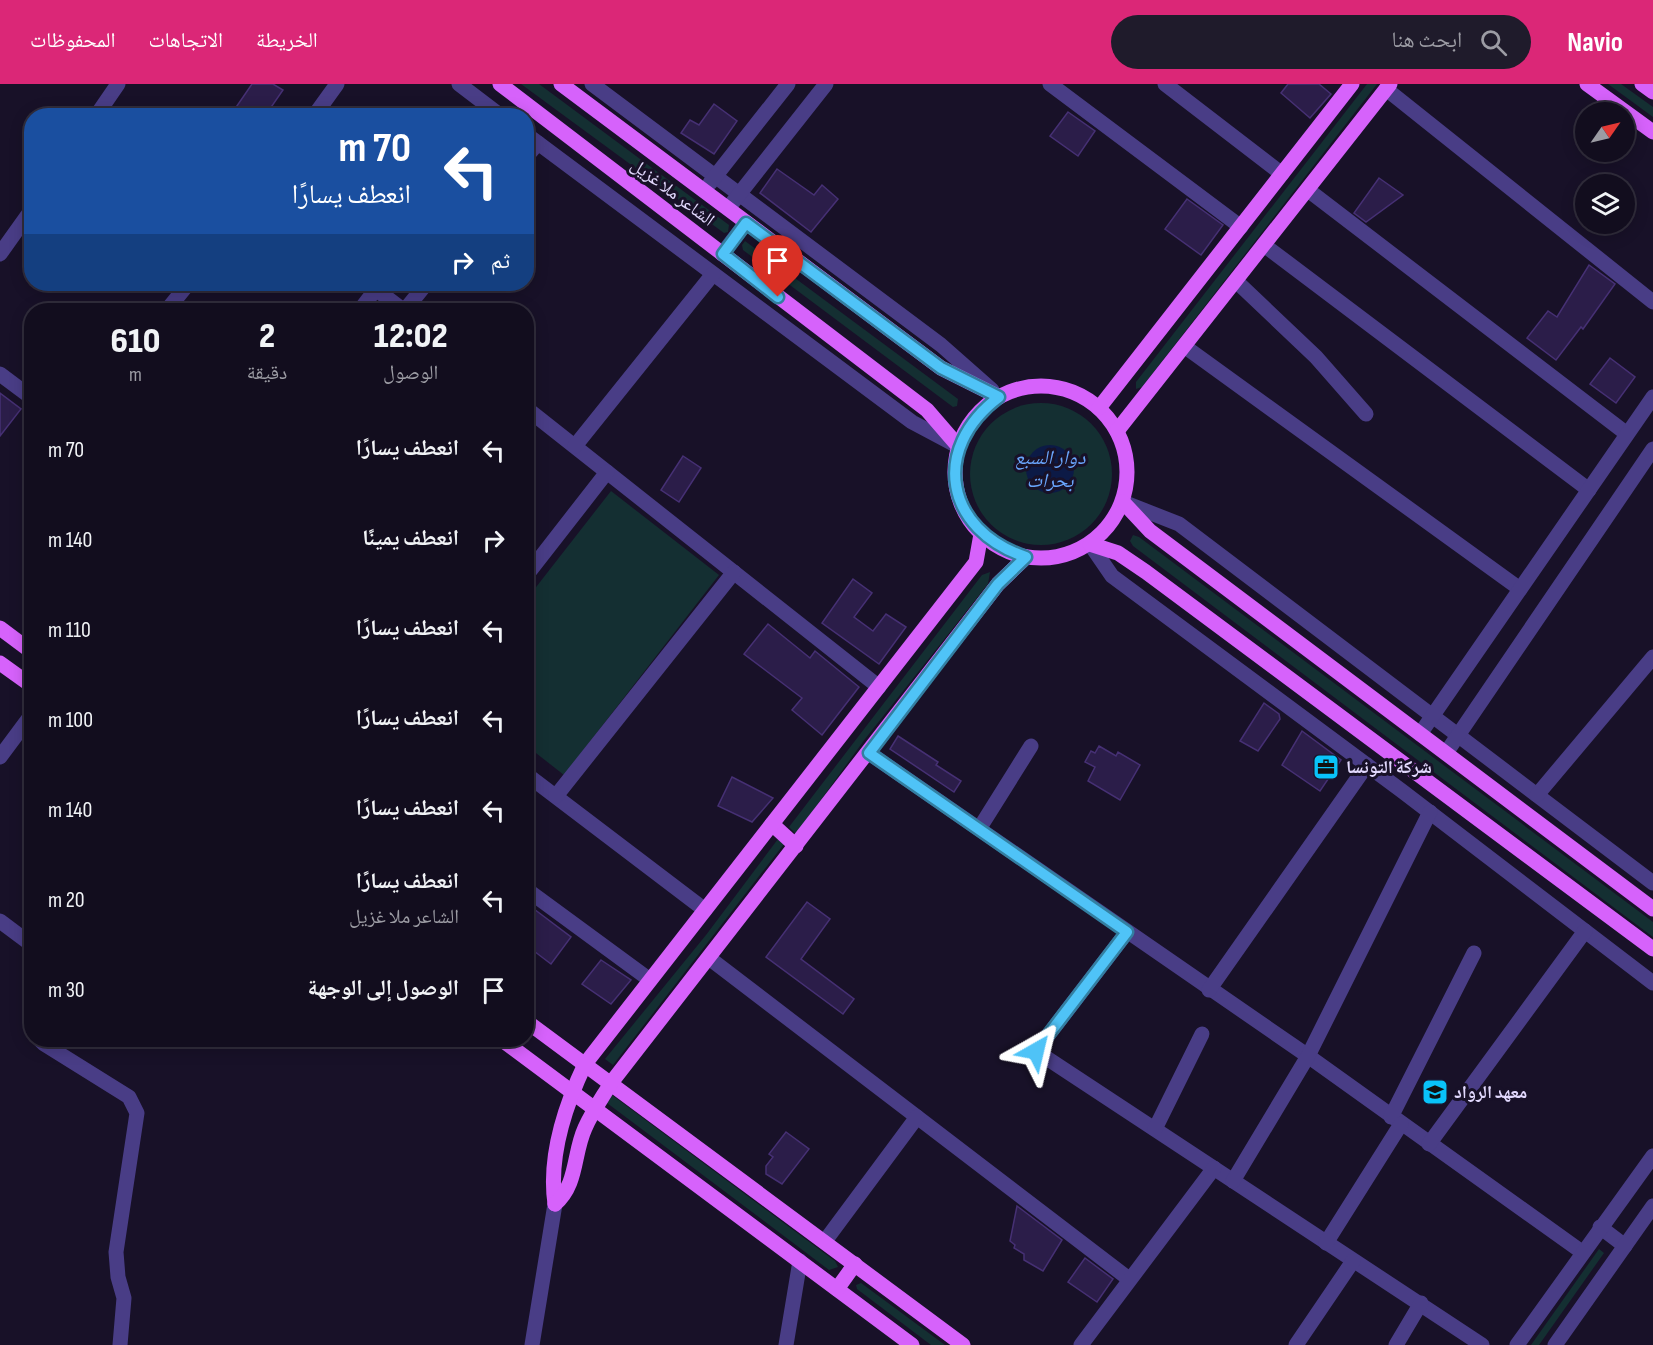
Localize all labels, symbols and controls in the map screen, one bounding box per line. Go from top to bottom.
search box [1111,15,1531,69]
icon: search [1477,26,1510,59]
text: Navio [1567,26,1623,59]
text: ابحث هنا [1392,27,1462,54]
text: المحفوظات [30,28,115,53]
text: الاتجاهات [148,28,223,53]
text: الخريطة [256,28,318,53]
north arrow [1575,102,1635,162]
map controls [1575,102,1635,234]
text: 70 m [338,123,411,174]
icon: left [432,132,510,210]
street label: الشاعر ملا غزيل [627,154,719,231]
button: layers [1575,174,1635,234]
text: انعطف يسارًا [292,179,411,211]
pin [752,235,803,297]
icon: arrive [761,244,794,277]
icon: right [446,246,479,279]
text: ثم [491,248,510,275]
text: 2 [259,315,275,358]
text: 12:02 [374,315,448,358]
text: 610 [110,320,160,363]
text: دقيقة [247,361,287,385]
text: الوصول [383,361,438,385]
text: m [129,363,142,387]
icon: left [477,434,510,467]
text: انعطف يسارًا [356,435,459,462]
text: 70 m [48,437,84,464]
water label: دوار السبع بحرات [1015,446,1086,493]
icon: right [477,524,510,557]
text: انعطف يمينًا [362,525,459,552]
text: 140 m [48,527,92,554]
icon: left [477,614,510,647]
text: انعطف يسارًا [356,615,459,642]
text: 110 m [48,617,91,644]
icon: left [477,704,510,737]
text: انعطف يسارًا [356,705,459,732]
text: 100 m [48,707,93,734]
office icon: شركة التونسا [1311,752,1341,782]
place label: شركة التونسا [1346,757,1432,778]
icon: left [477,794,510,827]
text: انعطف يسارًا [356,795,459,822]
text: 140 m [48,797,92,824]
text: انعطف يسارًا [356,868,459,895]
icon: left [477,884,510,917]
text: 20 m [48,887,85,914]
text: الشاعر ملا غزيل [349,905,459,929]
icon: arrive [477,974,510,1007]
text: الوصول إلى الوجهة [307,975,459,1002]
text: 30 m [48,977,85,1004]
position arrow [1004,1019,1068,1083]
school or university icon: معهد الرواد [1420,1077,1450,1107]
place label: معهد الرواد [1454,1082,1527,1103]

